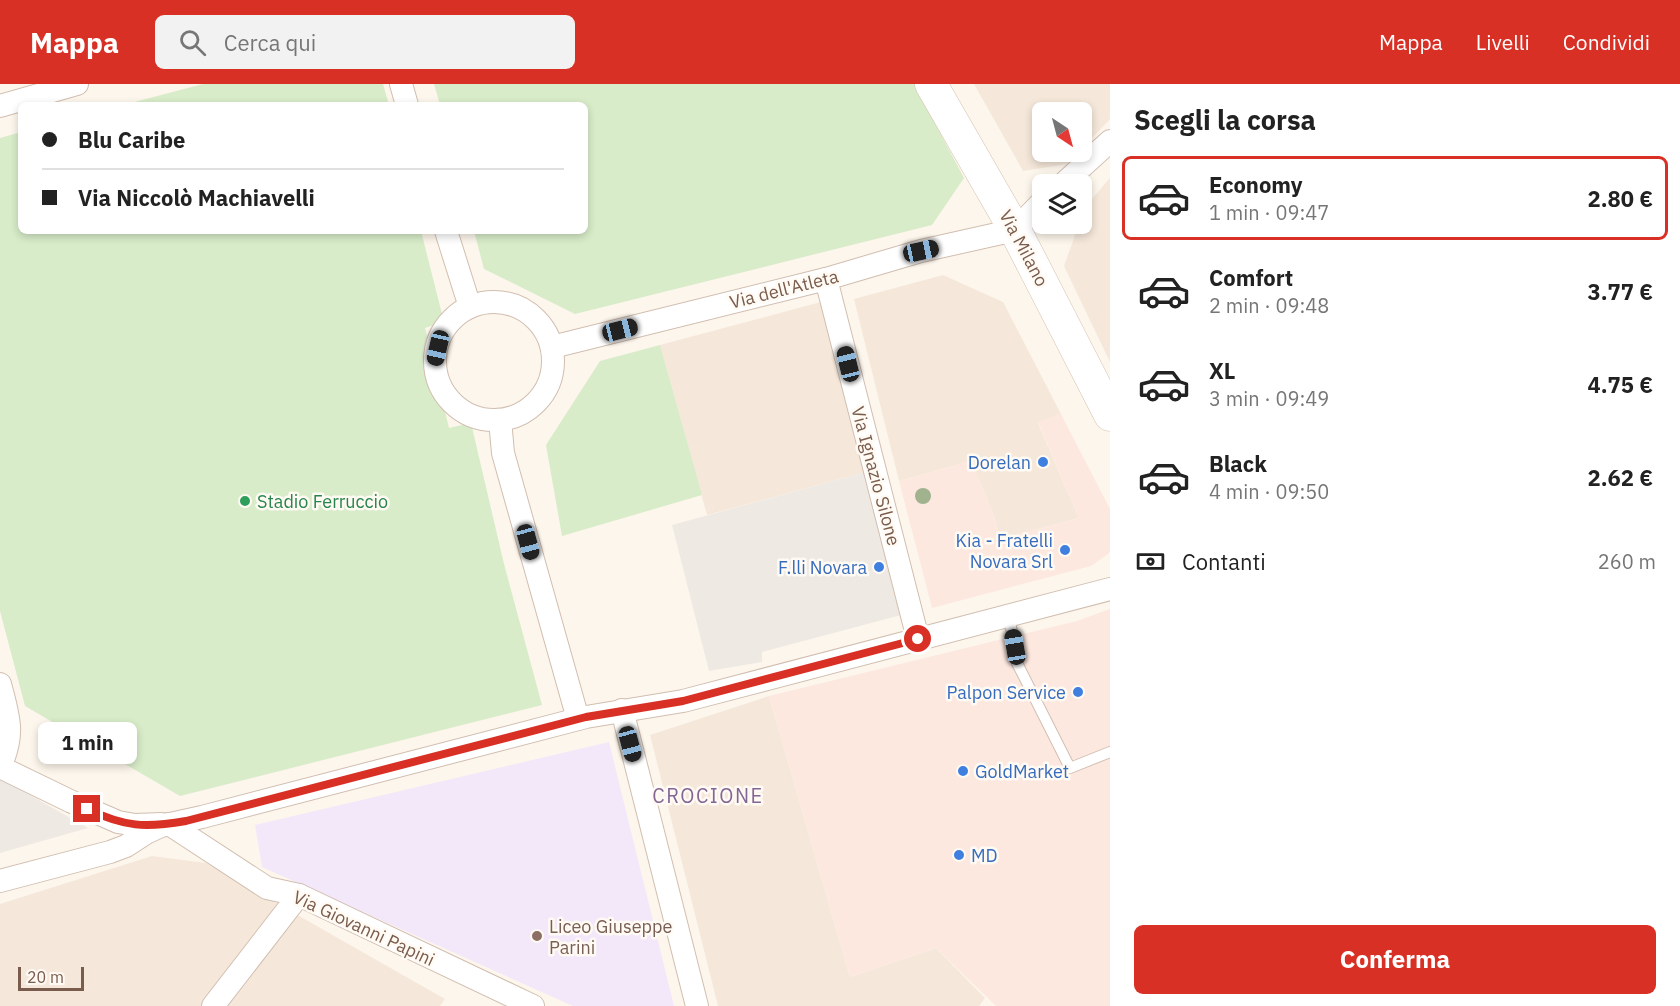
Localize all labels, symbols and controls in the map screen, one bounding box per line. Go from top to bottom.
search box [155,15,575,69]
text: Mappa [30,24,119,61]
icon: search [176,26,209,59]
text: Cerca qui [224,28,316,57]
text: Mappa [1379,28,1443,56]
text: Livelli [1476,28,1530,56]
text: Condividi [1563,28,1650,56]
north arrow [1032,102,1092,162]
map controls [1032,102,1092,234]
text: Scegli la corsa [1134,102,1316,137]
text: Blu Caribe [78,125,185,154]
text: Economy [1209,170,1303,199]
icon: car [1137,171,1191,225]
button: layers [1032,174,1092,234]
text: Via Niccolò Machiavelli [78,183,315,212]
text: 2.80 € [1588,184,1653,213]
text: 1 min · 09:47 [1209,199,1329,226]
street label: Via Milano [994,206,1054,290]
car [902,238,940,264]
text: Comfort [1209,263,1293,292]
street label: Via dell'Atleta [727,264,841,314]
icon: car [1137,264,1191,318]
text: 3.77 € [1588,277,1653,306]
text: 2 min · 09:48 [1209,292,1329,319]
car [600,317,640,343]
car [425,328,451,368]
car [835,344,861,384]
text: XL [1209,356,1235,385]
icon: car [1137,357,1191,411]
text: 4.75 € [1588,370,1653,399]
text: 3 min · 09:49 [1209,385,1329,412]
street label: Via Ignazio Silone [846,404,906,548]
text: Black [1209,449,1267,478]
icon: car [1137,450,1191,504]
place label: Dorelan [968,451,1031,474]
marker: Dorelan [1036,455,1050,469]
text: 2.62 € [1588,463,1653,492]
text: 4 min · 09:50 [1209,478,1329,505]
place label: Stadio Ferruccio [257,490,388,513]
marker: Stadio Ferruccio [238,494,252,508]
car [515,522,541,562]
place label: Kia - Fratelli Novara Srl [956,529,1053,573]
marker: Kia - Fratelli Novara Srl [1058,543,1072,557]
icon: cash [1134,545,1167,578]
text: Contanti [1182,547,1266,576]
text: 260 m [1598,548,1656,575]
place label: F.lli Novara [778,556,867,579]
marker: F.lli Novara [872,560,886,574]
route start [904,625,931,652]
car [1003,628,1027,666]
place label: Palpon Service [946,681,1066,704]
marker: Palpon Service [1071,685,1085,699]
callout: 1 min [38,722,136,764]
car [617,724,643,764]
text: 1 min [61,729,114,756]
place label: GoldMarket [975,760,1069,783]
marker: GoldMarket [956,764,970,778]
district label: CROCIONE [652,782,764,809]
route end [73,795,100,822]
place label: MD [971,844,998,867]
marker: MD [952,848,966,862]
street label: Via Giovanni Papini [289,885,439,971]
place label: Liceo Giuseppe Parini [549,915,672,959]
button: Conferma [1134,925,1656,994]
marker: Liceo Giuseppe Parini [530,929,544,943]
scale bar [18,964,84,992]
text: 20 m [27,967,64,987]

